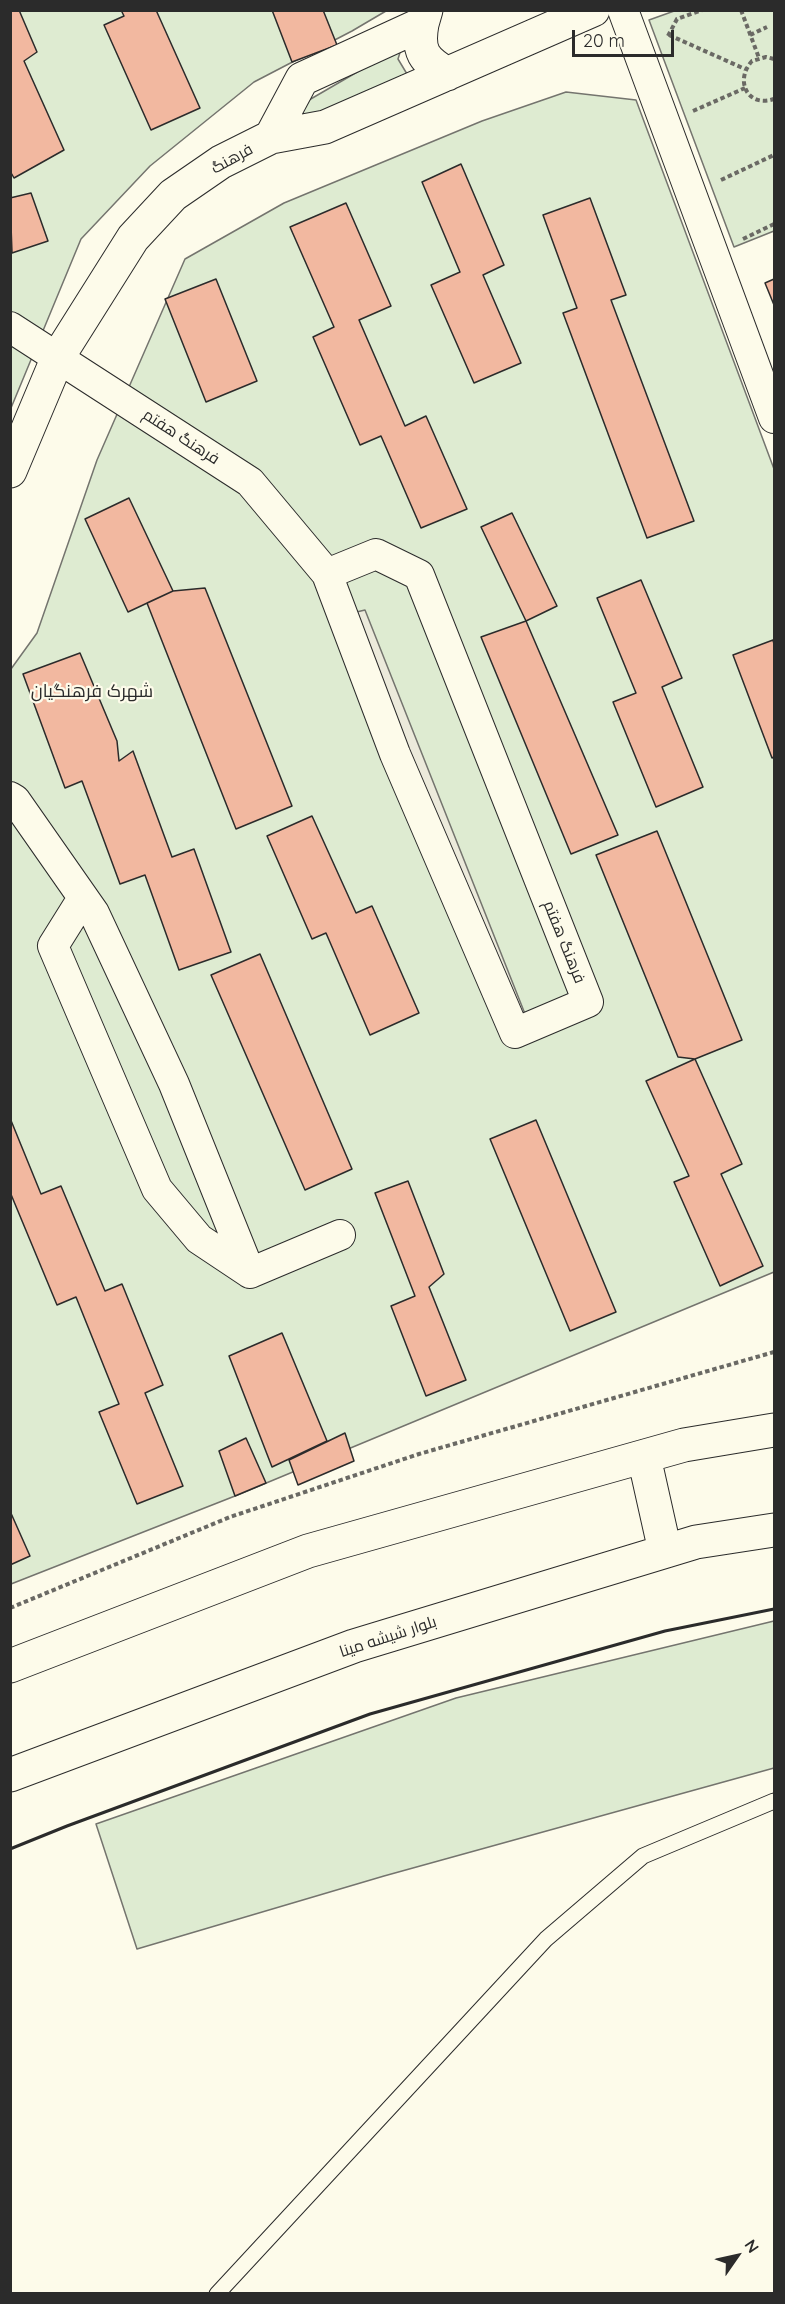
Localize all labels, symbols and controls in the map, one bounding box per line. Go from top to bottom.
scale bar [575,18,677,56]
text: 20 m [583,29,625,52]
street label: فرهنگ [208,140,256,178]
street label: فرهنگ هفتم [139,405,223,469]
district label: شهرک فرهنگیان [31,681,153,703]
street label: فرهنگ هفتم [539,898,589,986]
street label: بلوار شیشه مینا [337,1612,439,1662]
north arrow [707,2226,767,2286]
text: N [740,2235,763,2256]

